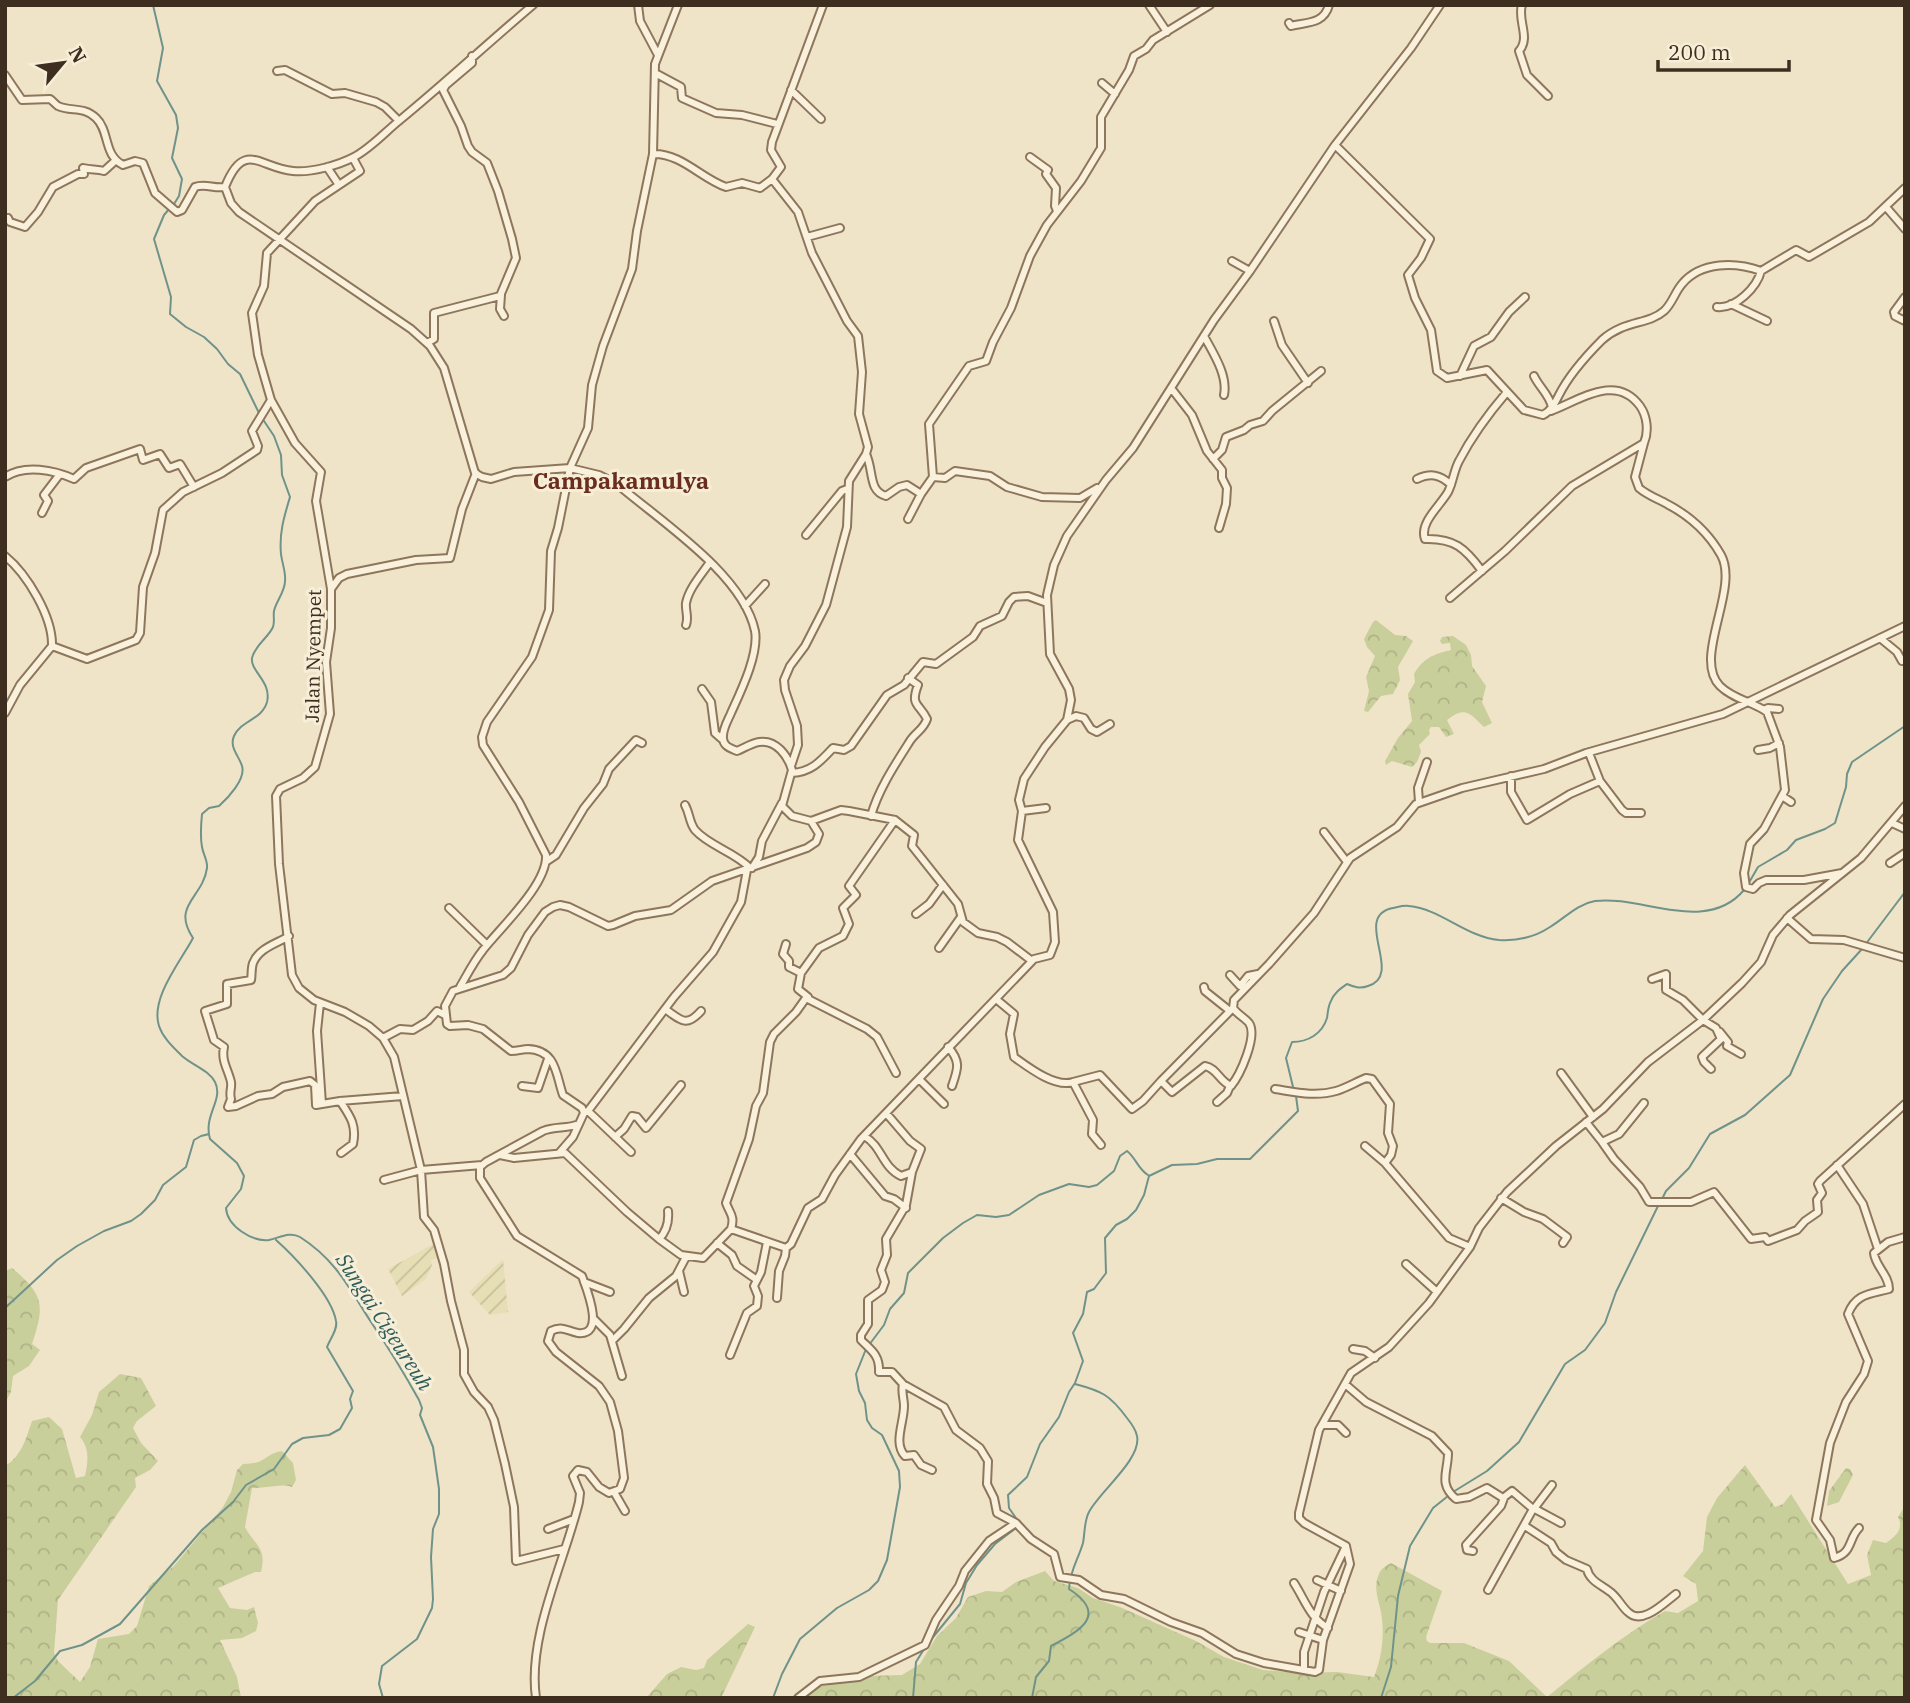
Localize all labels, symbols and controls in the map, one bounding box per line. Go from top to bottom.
north arrow [28,28,98,98]
scale bar [1658,28,1789,72]
text: 200 m [1668,38,1731,66]
text: N [64,42,92,67]
district label: Campakamulya [533,465,709,495]
street label: Jalan Nyempet [300,589,326,723]
water label: Sungai Cigeureuh [329,1246,440,1396]

